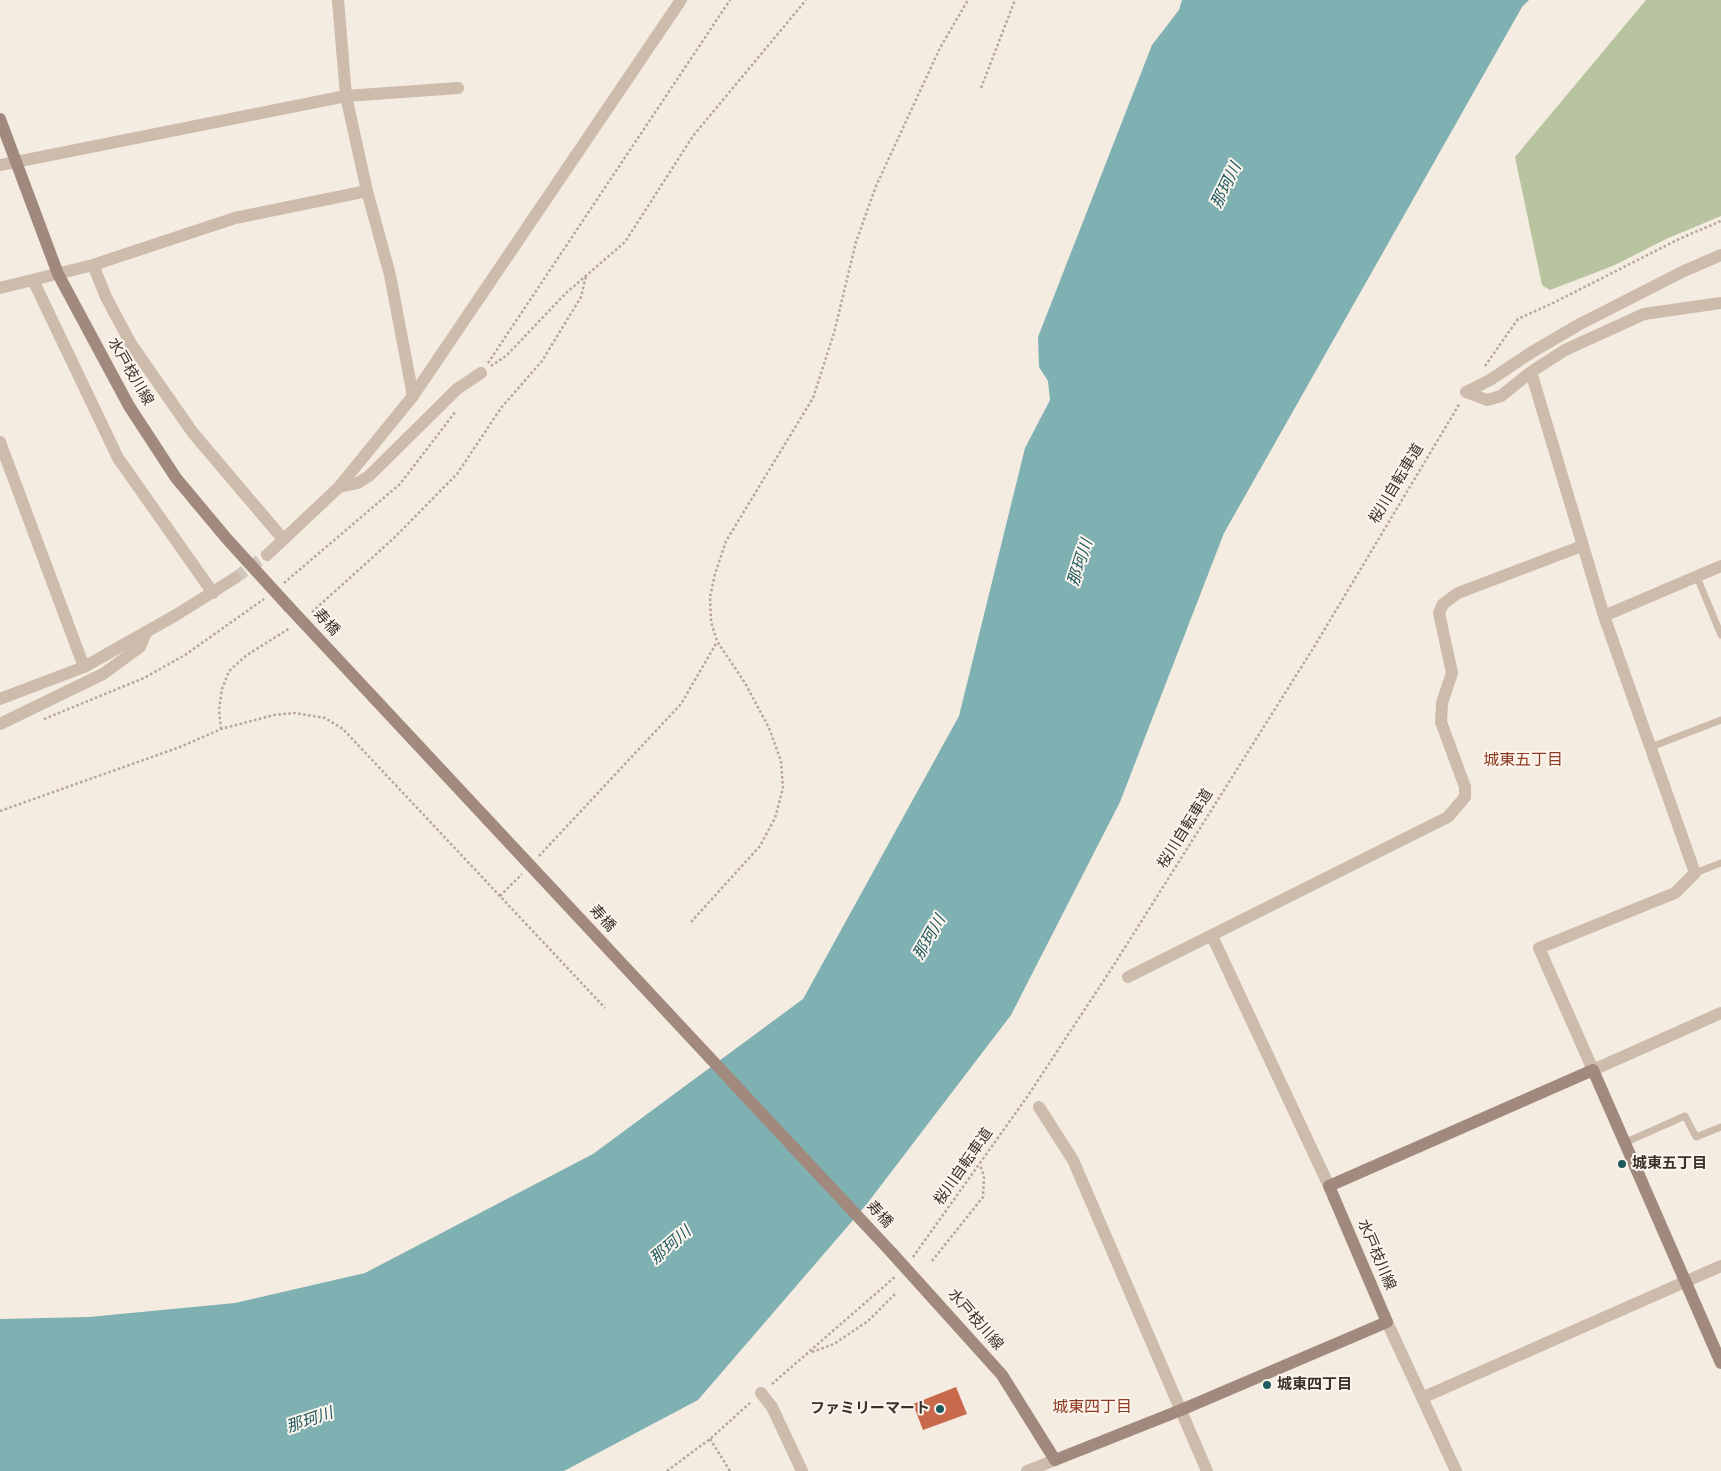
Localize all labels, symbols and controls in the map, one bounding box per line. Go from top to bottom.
water label: 那珂川 [1208,160,1246,212]
street label: 水戸枝川線 [103,335,157,409]
street label: 桜川自転車道 [1366,441,1428,527]
water label: 那珂川 [1064,537,1098,589]
street label: 寿橋 [309,606,343,640]
district label: 城東五丁目 [1483,751,1563,771]
street label: 桜川自転車道 [1155,786,1217,872]
street label: 寿橋 [585,902,619,936]
water label: 那珂川 [910,912,950,964]
street label: 桜川自転車道 [931,1125,997,1209]
place label: 城東五丁目 [1632,1155,1707,1173]
marker: 城東五丁目 [1616,1158,1628,1170]
street label: 寿橋 [862,1198,896,1232]
street label: 水戸枝川線 [1353,1217,1399,1293]
water label: 那珂川 [647,1223,695,1269]
street label: 水戸枝川線 [944,1286,1006,1354]
place label: 城東四丁目 [1277,1376,1352,1394]
marker: 城東四丁目 [1261,1379,1273,1391]
district label: 城東四丁目 [1052,1398,1132,1418]
place label: ファミリーマート [810,1400,930,1418]
marker: ファミリーマート [934,1403,946,1415]
water label: 那珂川 [284,1404,336,1438]

